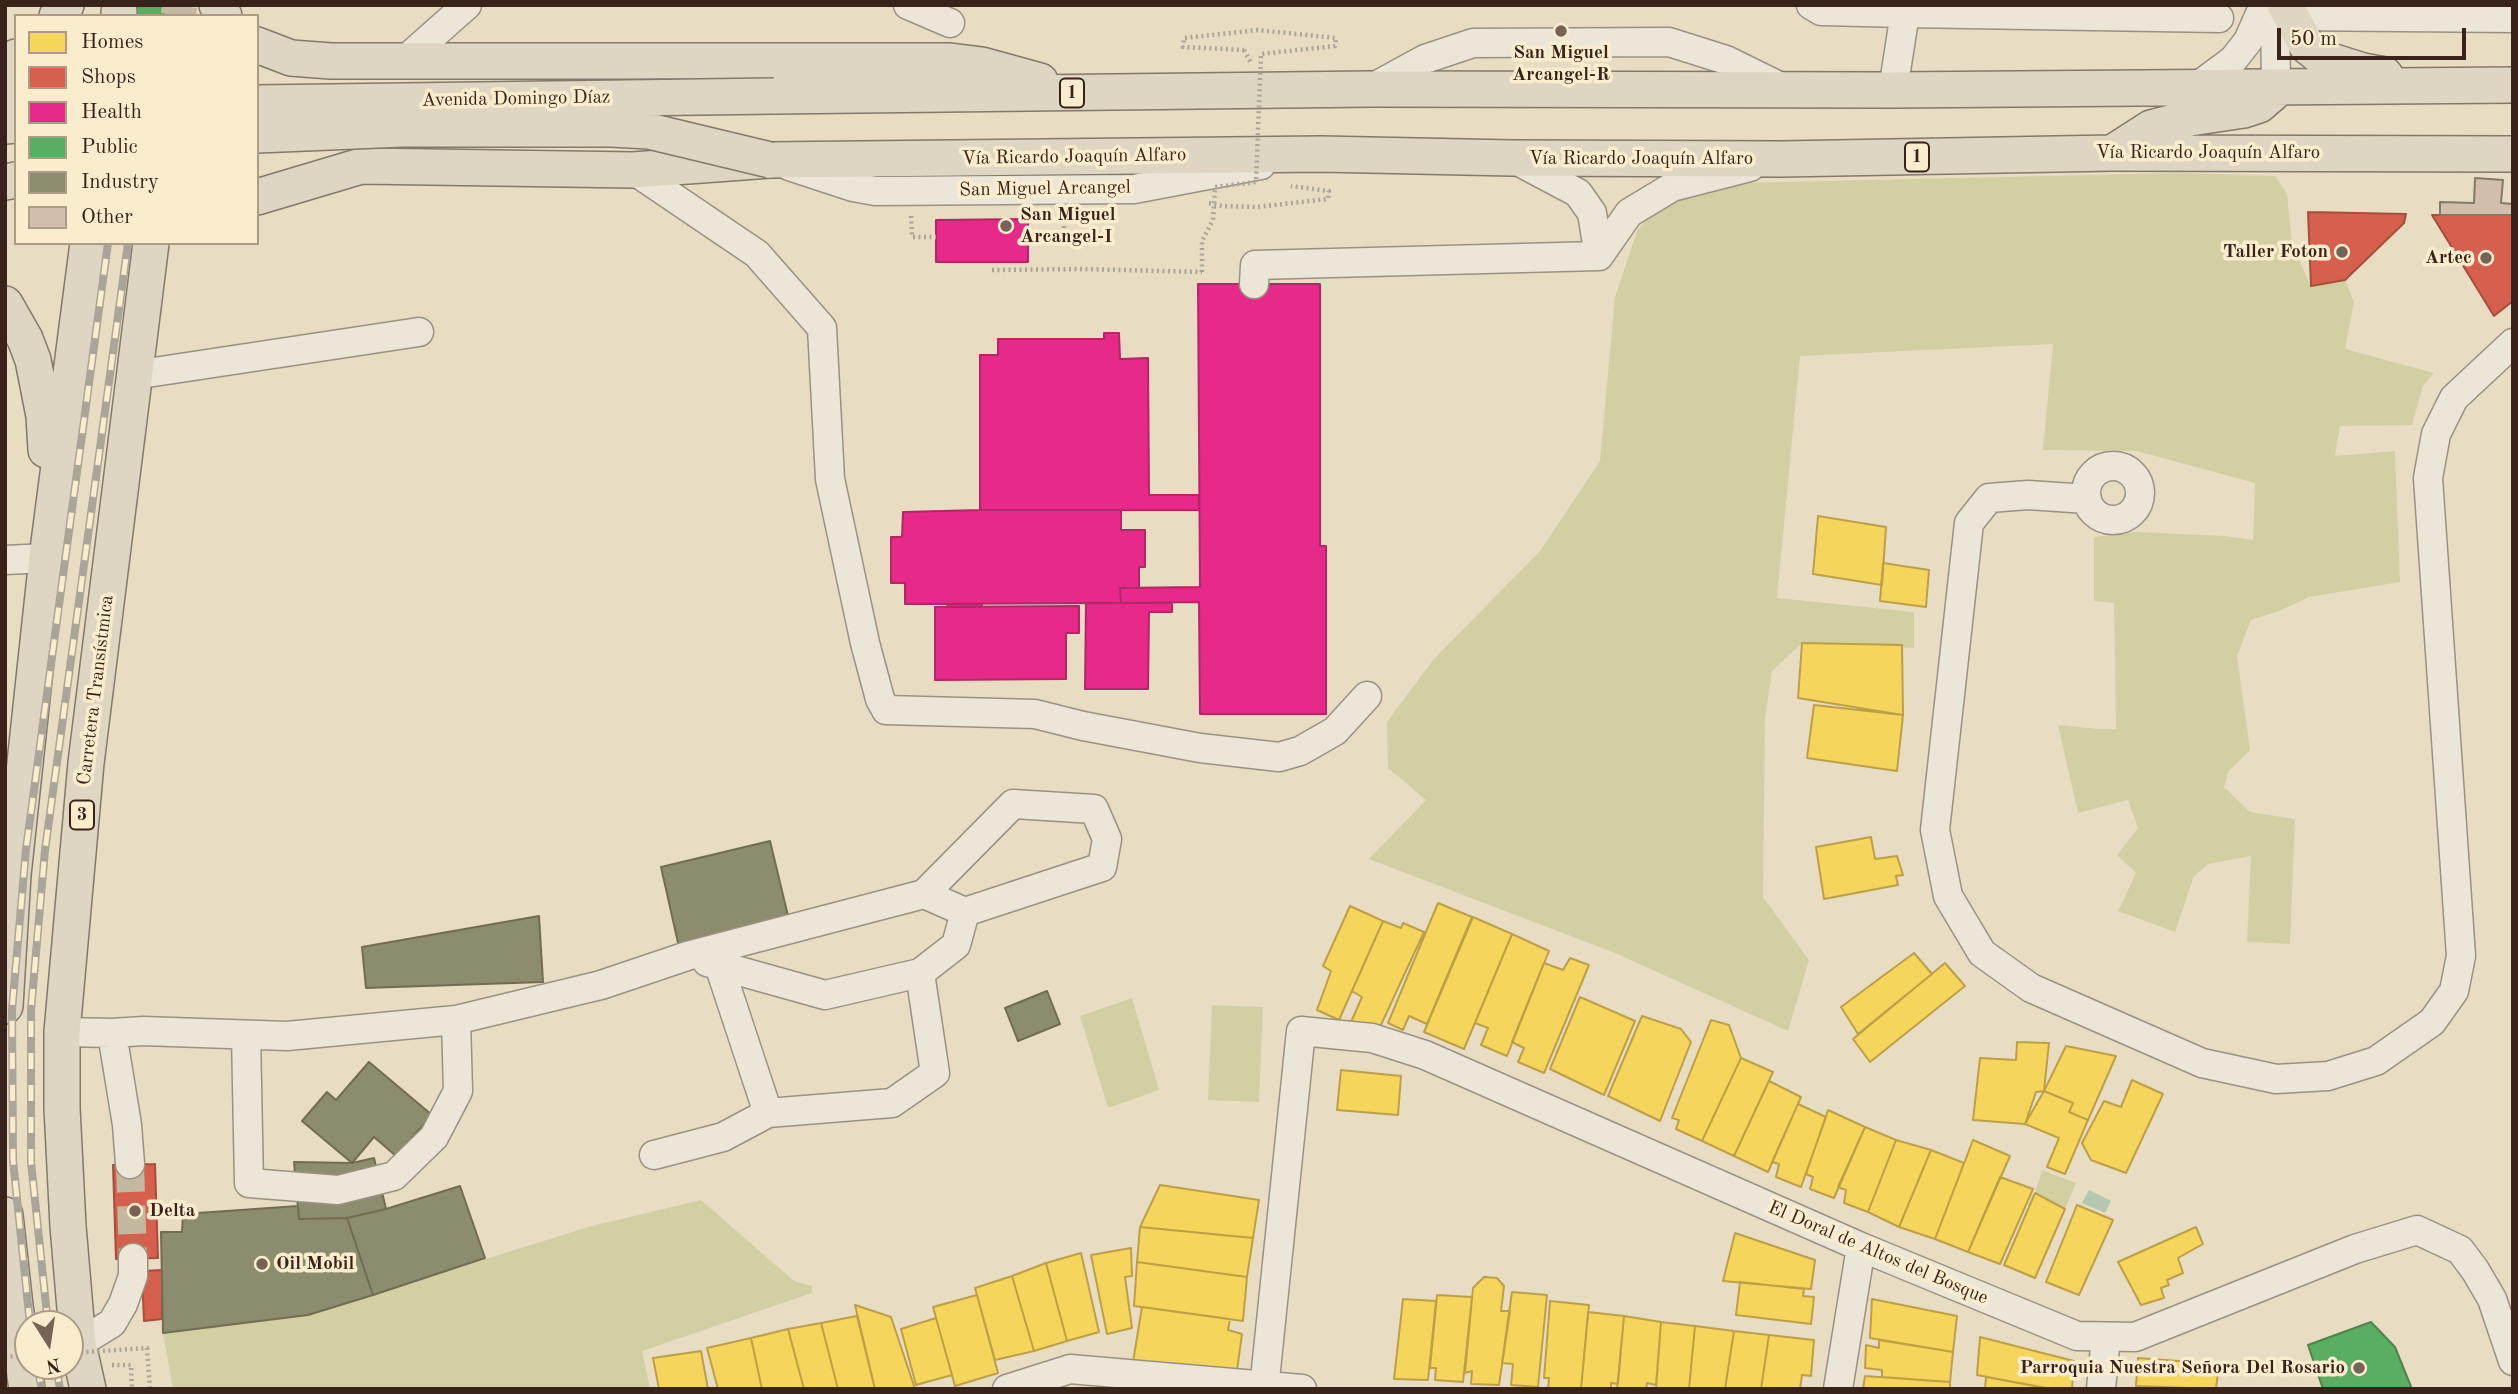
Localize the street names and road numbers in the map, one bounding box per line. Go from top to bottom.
road number: 1 [1060,78,1084,108]
street label: Avenida Domingo Díaz [421,86,611,112]
road number: 1 [1905,142,1929,172]
street label: Vía Ricardo Joaquín Alfaro [2096,142,2320,164]
street label: Vía Ricardo Joaquín Alfaro [962,144,1186,170]
street label: Vía Ricardo Joaquín Alfaro [1529,148,1753,170]
street label: San Miguel Arcangel [959,176,1131,202]
street label: Carretera Transístmica [73,594,119,786]
road number: 3 [70,800,94,830]
street label: El Doral de Altos del Bosque [1764,1196,1992,1310]

